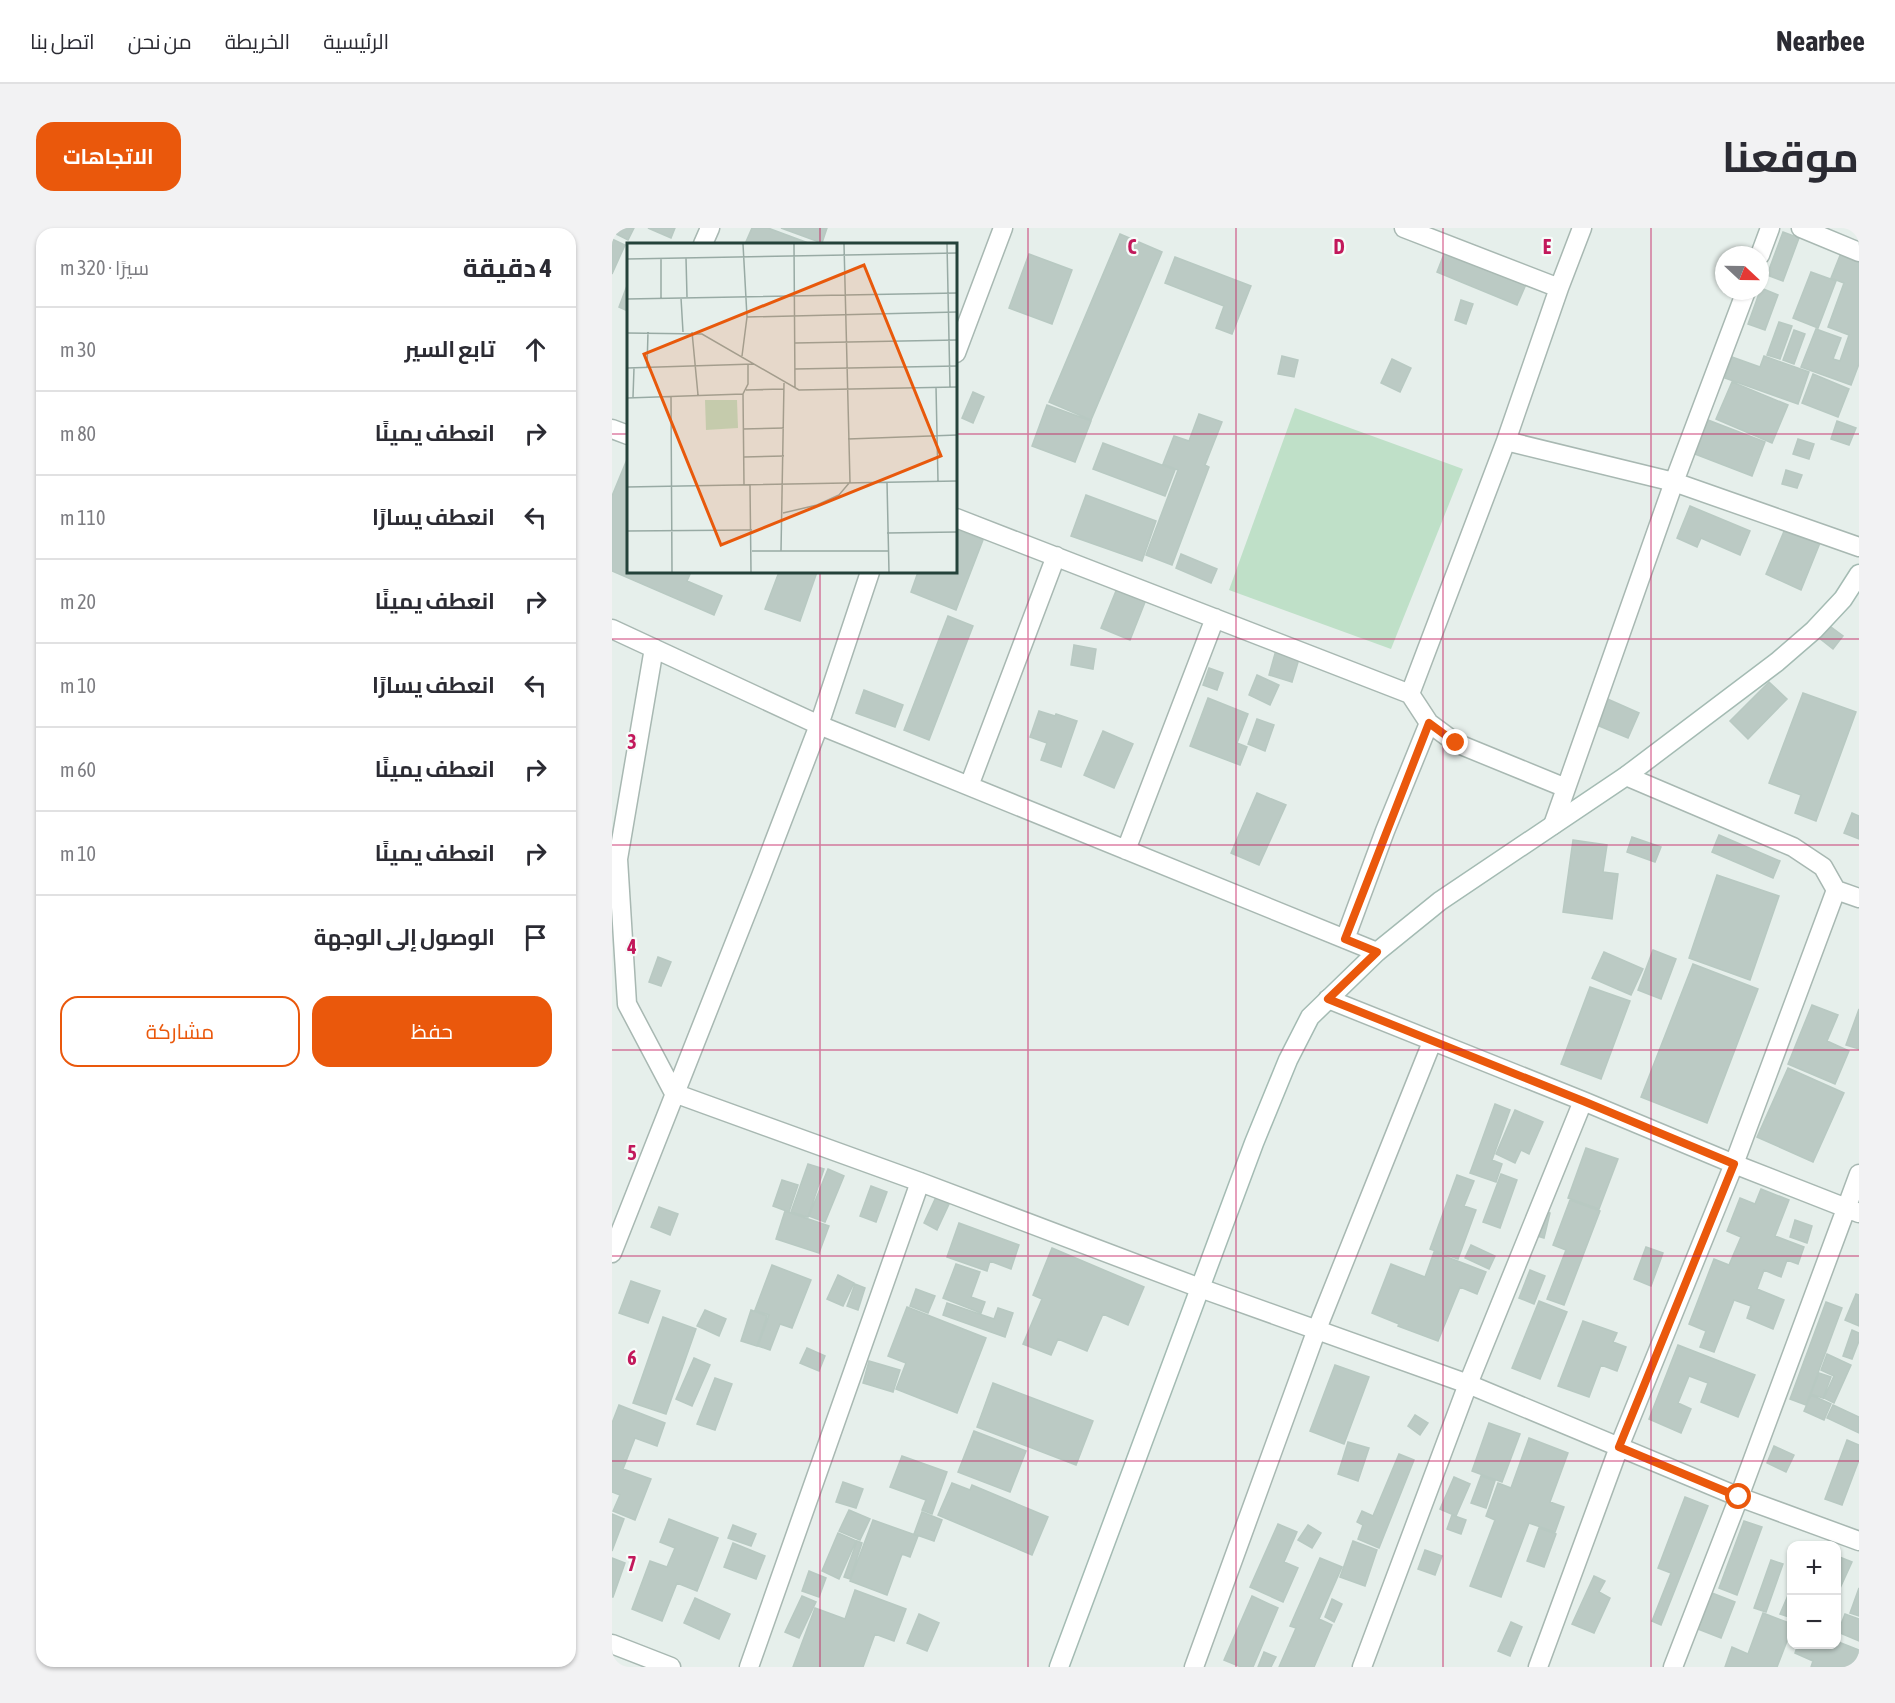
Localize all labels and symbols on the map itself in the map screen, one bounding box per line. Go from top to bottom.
text: C [1128,235,1137,258]
text: D [1333,235,1345,258]
text: E [1543,235,1552,258]
inset map [627,243,957,573]
north arrow [1715,246,1769,300]
route end [1442,729,1468,755]
text: 3 [627,730,637,753]
text: 4 [626,935,637,958]
text: 5 [627,1141,637,1164]
text: 6 [627,1346,637,1369]
route start [1725,1483,1751,1509]
text: 7 [627,1552,637,1575]

